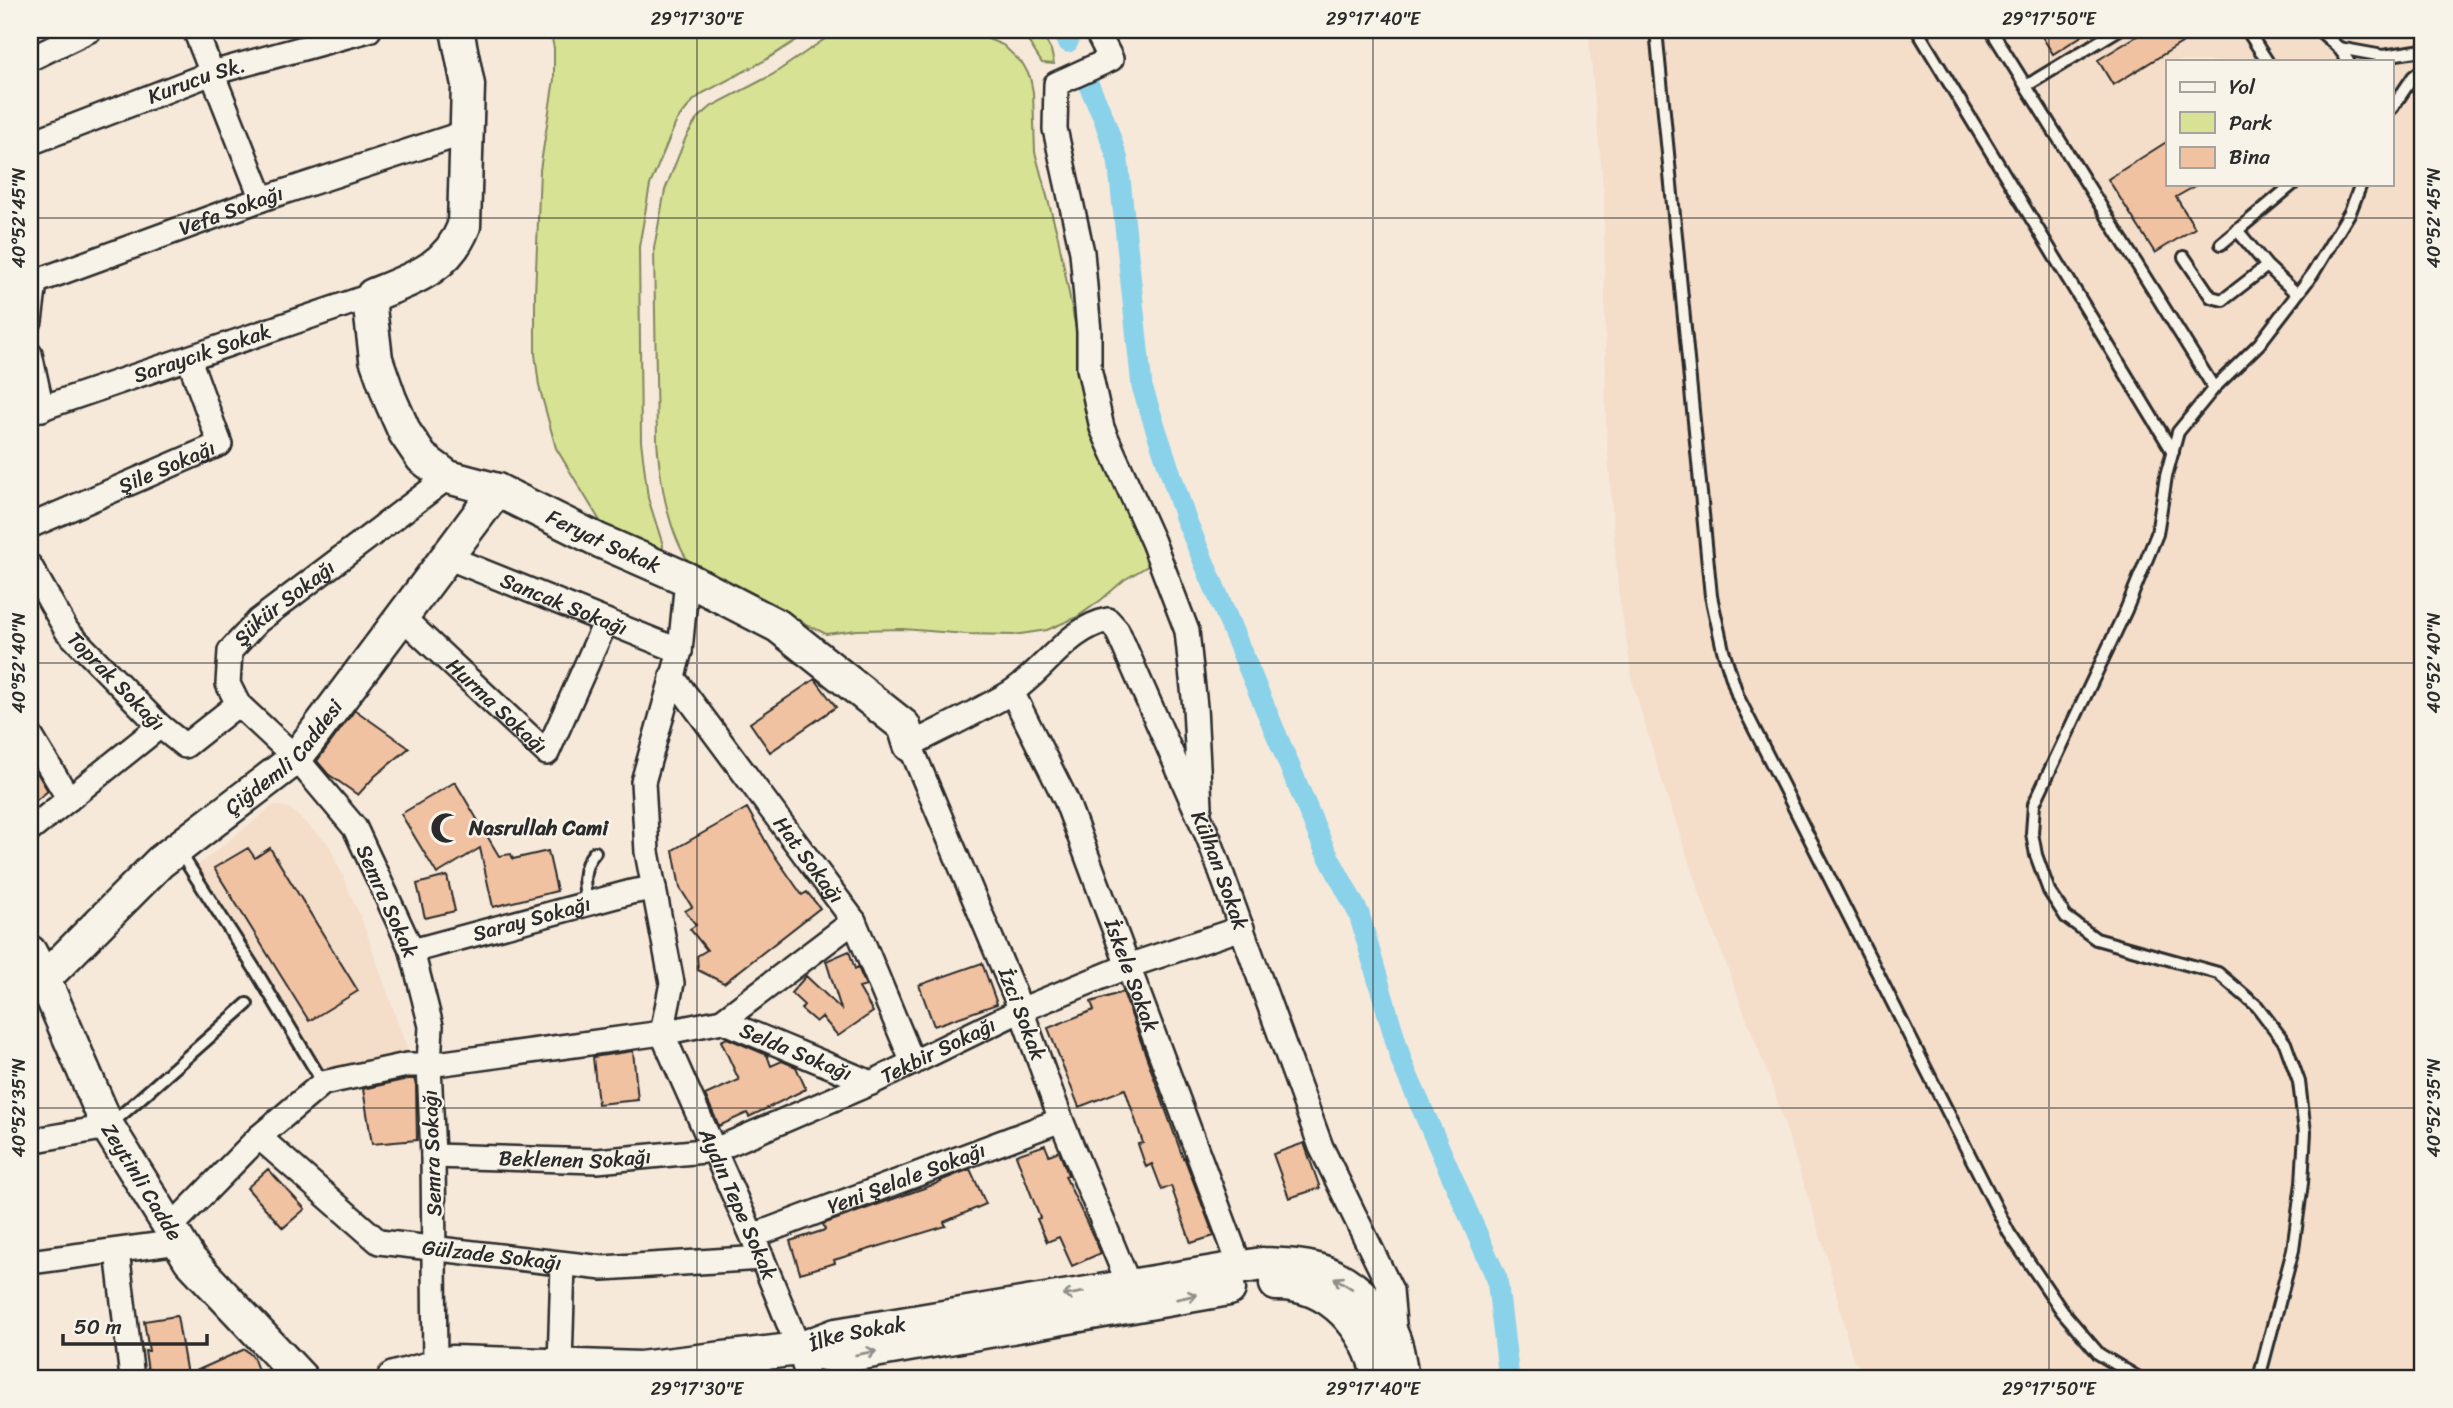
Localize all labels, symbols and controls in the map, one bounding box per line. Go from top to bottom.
text: 29°17'30"E [651,3,744,35]
text: 29°17'40"E [1326,3,1421,35]
text: 29°17'50"E [2002,3,2097,35]
street label: Kurucu Sk. [142,46,250,115]
legend [2166,60,2394,186]
text: Yol [2229,68,2256,106]
text: Park [2229,104,2272,142]
text: Bina [2229,138,2270,176]
text: 40°52'45"N [3,167,35,268]
text: 40°52'45"N [2418,167,2450,268]
street label: Vefa Sokağı [173,174,288,247]
street label: Saraycık Sokak [128,312,276,394]
street label: Şile Sokağı [112,429,222,505]
street label: Feryat Sokak [539,498,667,584]
street label: Şükür Sokağı [224,549,344,656]
street label: Sancak Sokağı [494,561,633,647]
text: 40°52'40"N [3,612,35,713]
text: 40°52'40"N [2418,612,2450,713]
street label: Toprak Sokağı [57,622,175,741]
street label: Hurma Sokağı [437,648,557,764]
street label: Çiğdemli Caddesi [216,690,354,825]
street label: Külhan Sokak [1180,804,1260,935]
street label: Hat Sokağı [763,808,854,912]
place label: Nasrullah Cami [468,809,609,847]
mosque icon: Nasrullah Cami [429,811,463,845]
street label: Semra Sokak [345,838,429,965]
street label: Saray Sokağı [468,885,595,953]
street label: İskele Sokak [1093,912,1170,1038]
street label: İzci Sokak [987,961,1057,1067]
street label: Tekbir Sokağı [874,1006,1003,1095]
street label: Selda Sokağı [734,1011,858,1092]
text: 40°52'35"N [3,1058,35,1158]
text: 40°52'35"N [2418,1058,2450,1158]
street label: Semra Sokağı [411,1089,453,1217]
street label: Zeytinli Cadde [91,1115,193,1249]
street label: Aydın Tepe Sokak [687,1121,788,1286]
street label: Yeni Şelale Sokağı [822,1131,991,1225]
street label: Beklenen Sokağı [498,1137,653,1180]
street label: Gülzade Sokağı [420,1228,564,1282]
one-way arrow [1334,1276,1354,1290]
one-way arrow [1062,1288,1085,1301]
one-way arrow [1175,1290,1198,1304]
scale bar [63,1303,206,1347]
street label: İlke Sokak [802,1305,909,1363]
text: 50 m [74,1308,122,1346]
one-way arrow [854,1346,877,1359]
text: 29°17'30"E [651,1373,744,1405]
text: 29°17'40"E [1326,1373,1421,1405]
text: 29°17'50"E [2002,1373,2097,1405]

